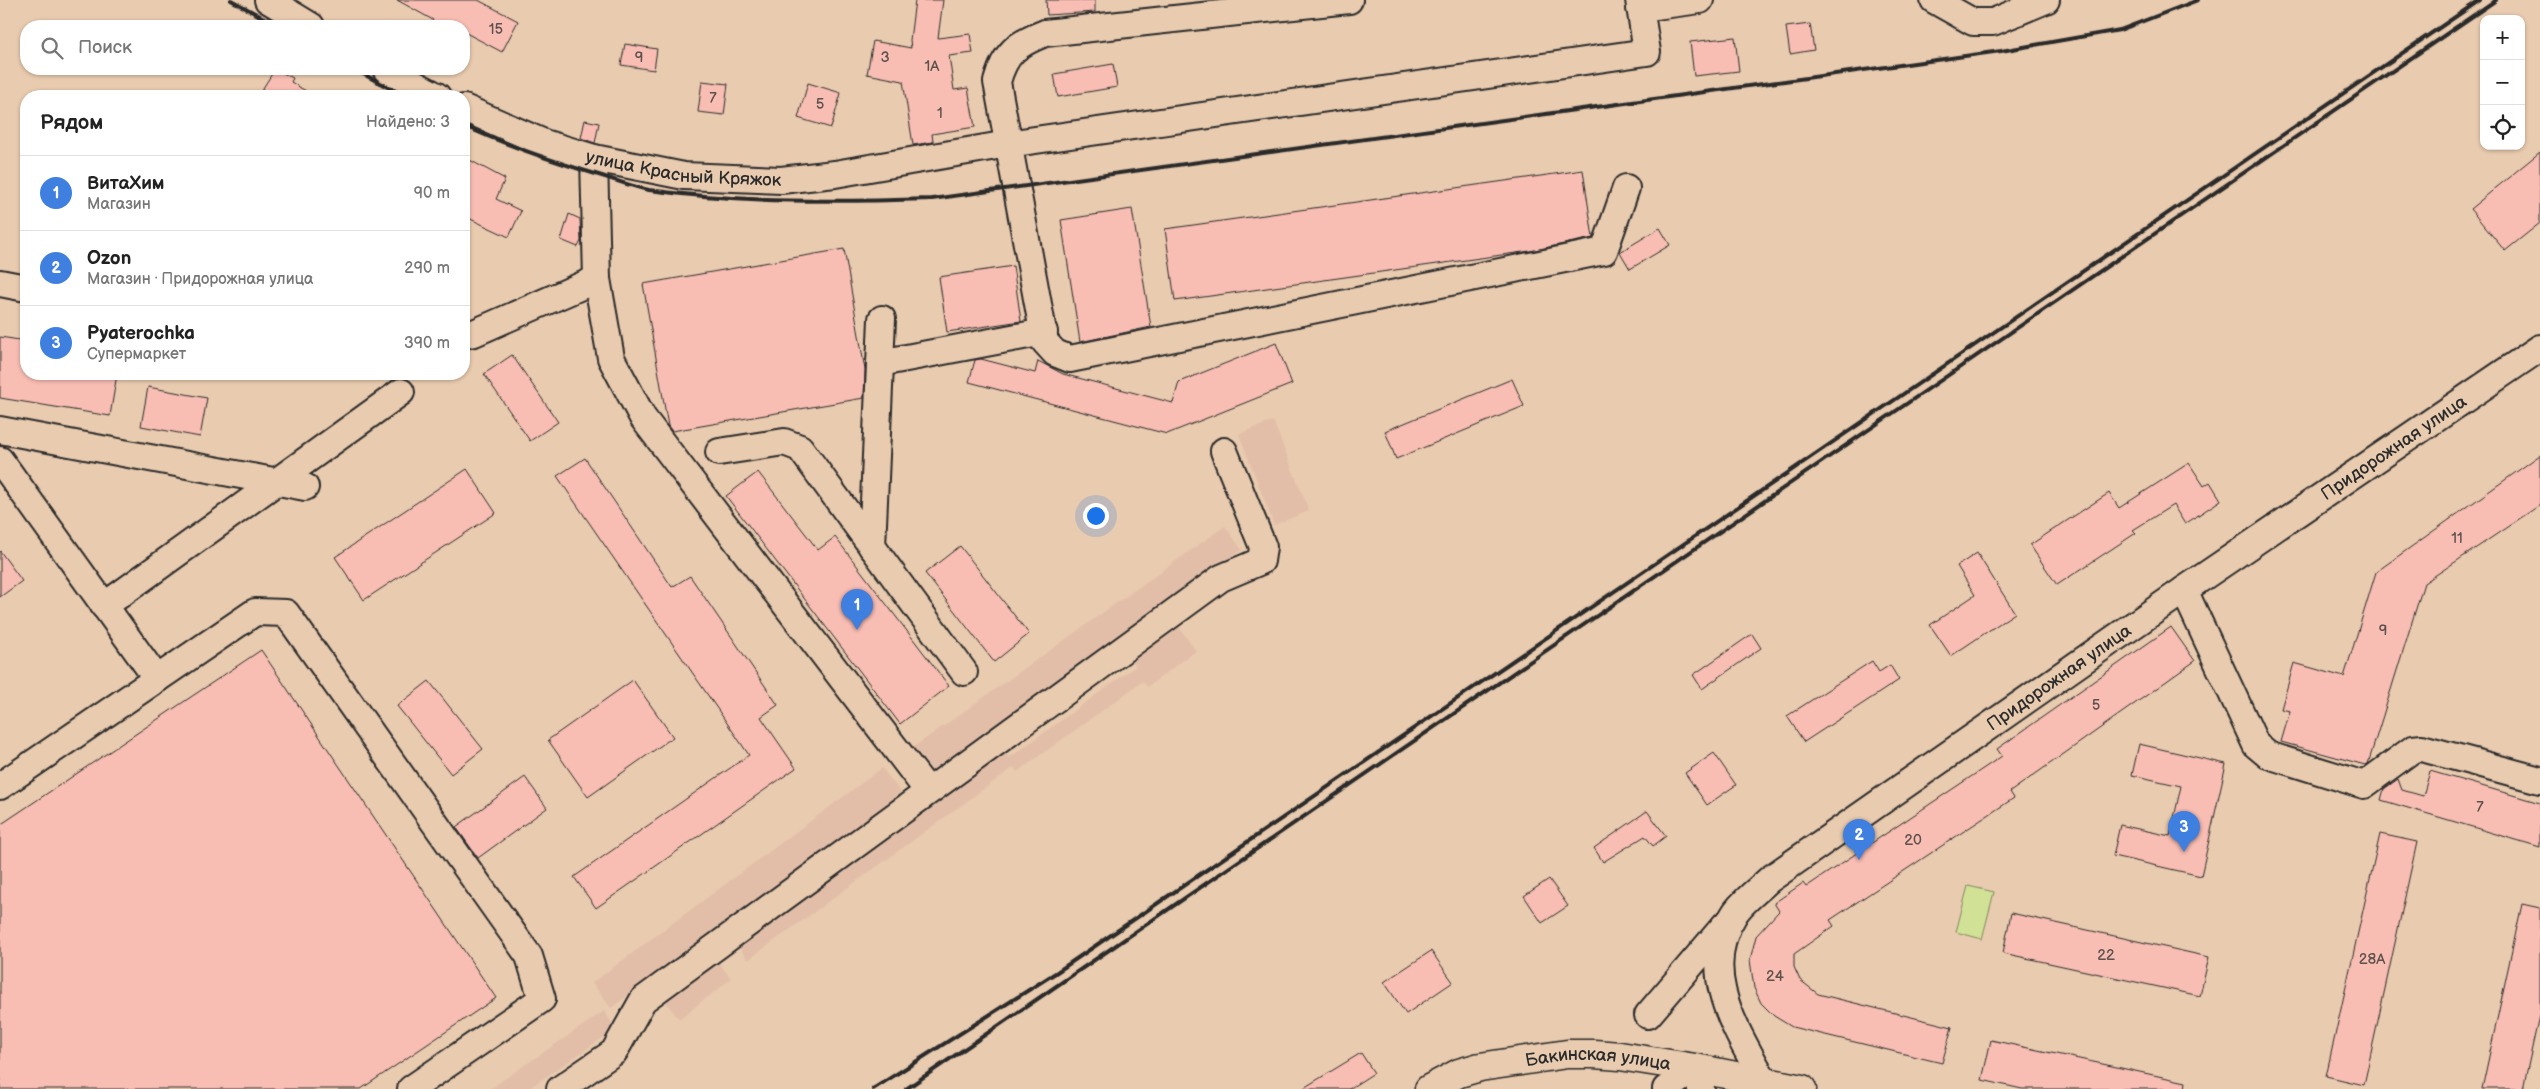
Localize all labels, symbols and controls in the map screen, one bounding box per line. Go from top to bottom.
map controls [2480,15,2525,150]
button: + [2480,15,2525,60]
search box [20,20,470,75]
house number: 15 [489,20,503,39]
icon: search [38,34,66,62]
text: Поиск [78,36,132,59]
house number: 9 [635,48,643,67]
house number: 3 [880,48,890,67]
house number: 1А [925,57,940,76]
button: − [2480,60,2525,105]
house number: 7 [709,89,717,108]
house number: 5 [816,95,824,114]
house number: 1 [937,104,943,123]
button: locate [2480,105,2525,150]
text: Рядом [40,110,103,135]
text: Найдено: 3 [366,113,450,132]
street label: улица Красный Кряжок [583,146,782,191]
text: ВитаХим [87,172,165,195]
text: 1 [53,184,59,203]
text: 90 m [414,184,450,203]
text: Магазин [87,195,151,214]
text: Ozon [87,247,131,270]
text: 2 [51,259,61,278]
text: 290 m [404,259,450,278]
text: Магазин · Придорожная улица [87,270,314,289]
text: Pyaterochka [87,322,195,345]
text: 3 [51,334,61,353]
text: 390 m [404,334,450,353]
text: Супермаркет [87,345,186,364]
street label: Придорожная улица [2317,390,2471,504]
your location [1083,503,1109,529]
house number: 11 [2451,529,2463,548]
pin: 1 [841,589,873,630]
street label: Придорожная улица [1983,619,2135,735]
house number: 9 [2379,621,2387,640]
house number: 5 [2092,696,2100,715]
house number: 7 [2476,798,2484,817]
pin: 3 [2168,811,2200,852]
pin: 2 [1843,819,1875,860]
house number: 20 [1904,831,1922,850]
house number: 22 [2097,946,2115,965]
house number: 28А [2359,950,2386,969]
house number: 24 [1766,967,1784,986]
street label: Бакинская улица [1524,1044,1673,1075]

